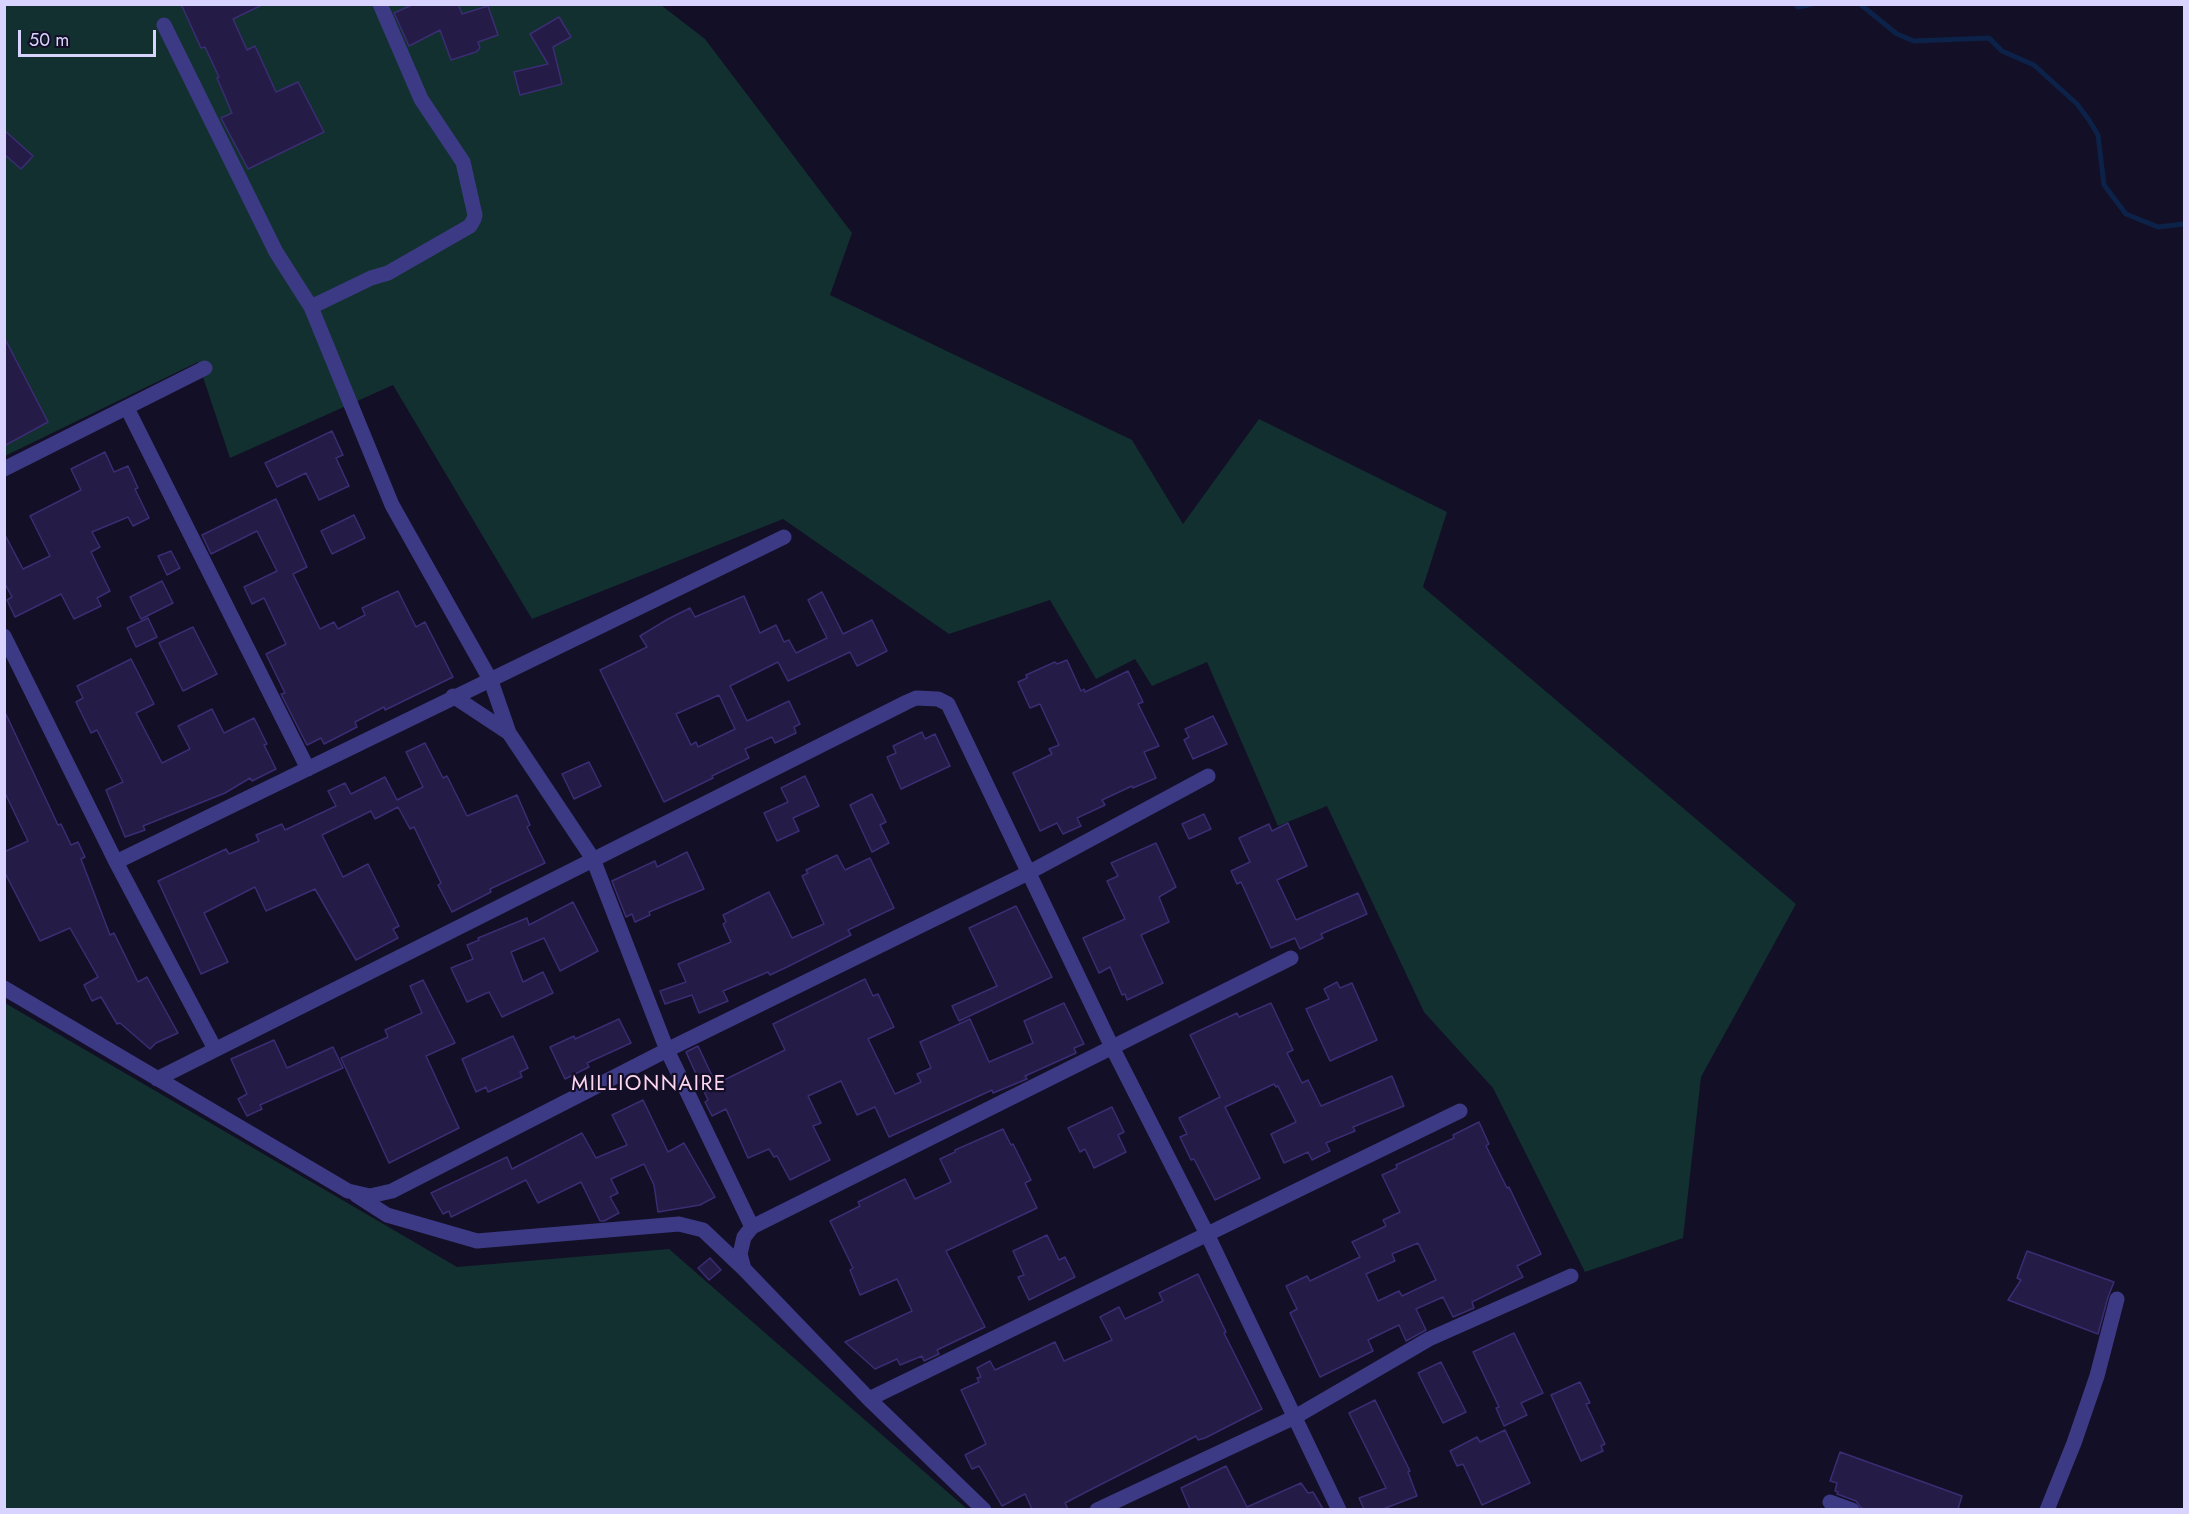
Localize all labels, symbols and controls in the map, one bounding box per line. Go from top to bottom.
scale bar [21,18,159,56]
text: 50 m [29,27,69,53]
district label: MILLIONNAIRE [571,1072,727,1098]

